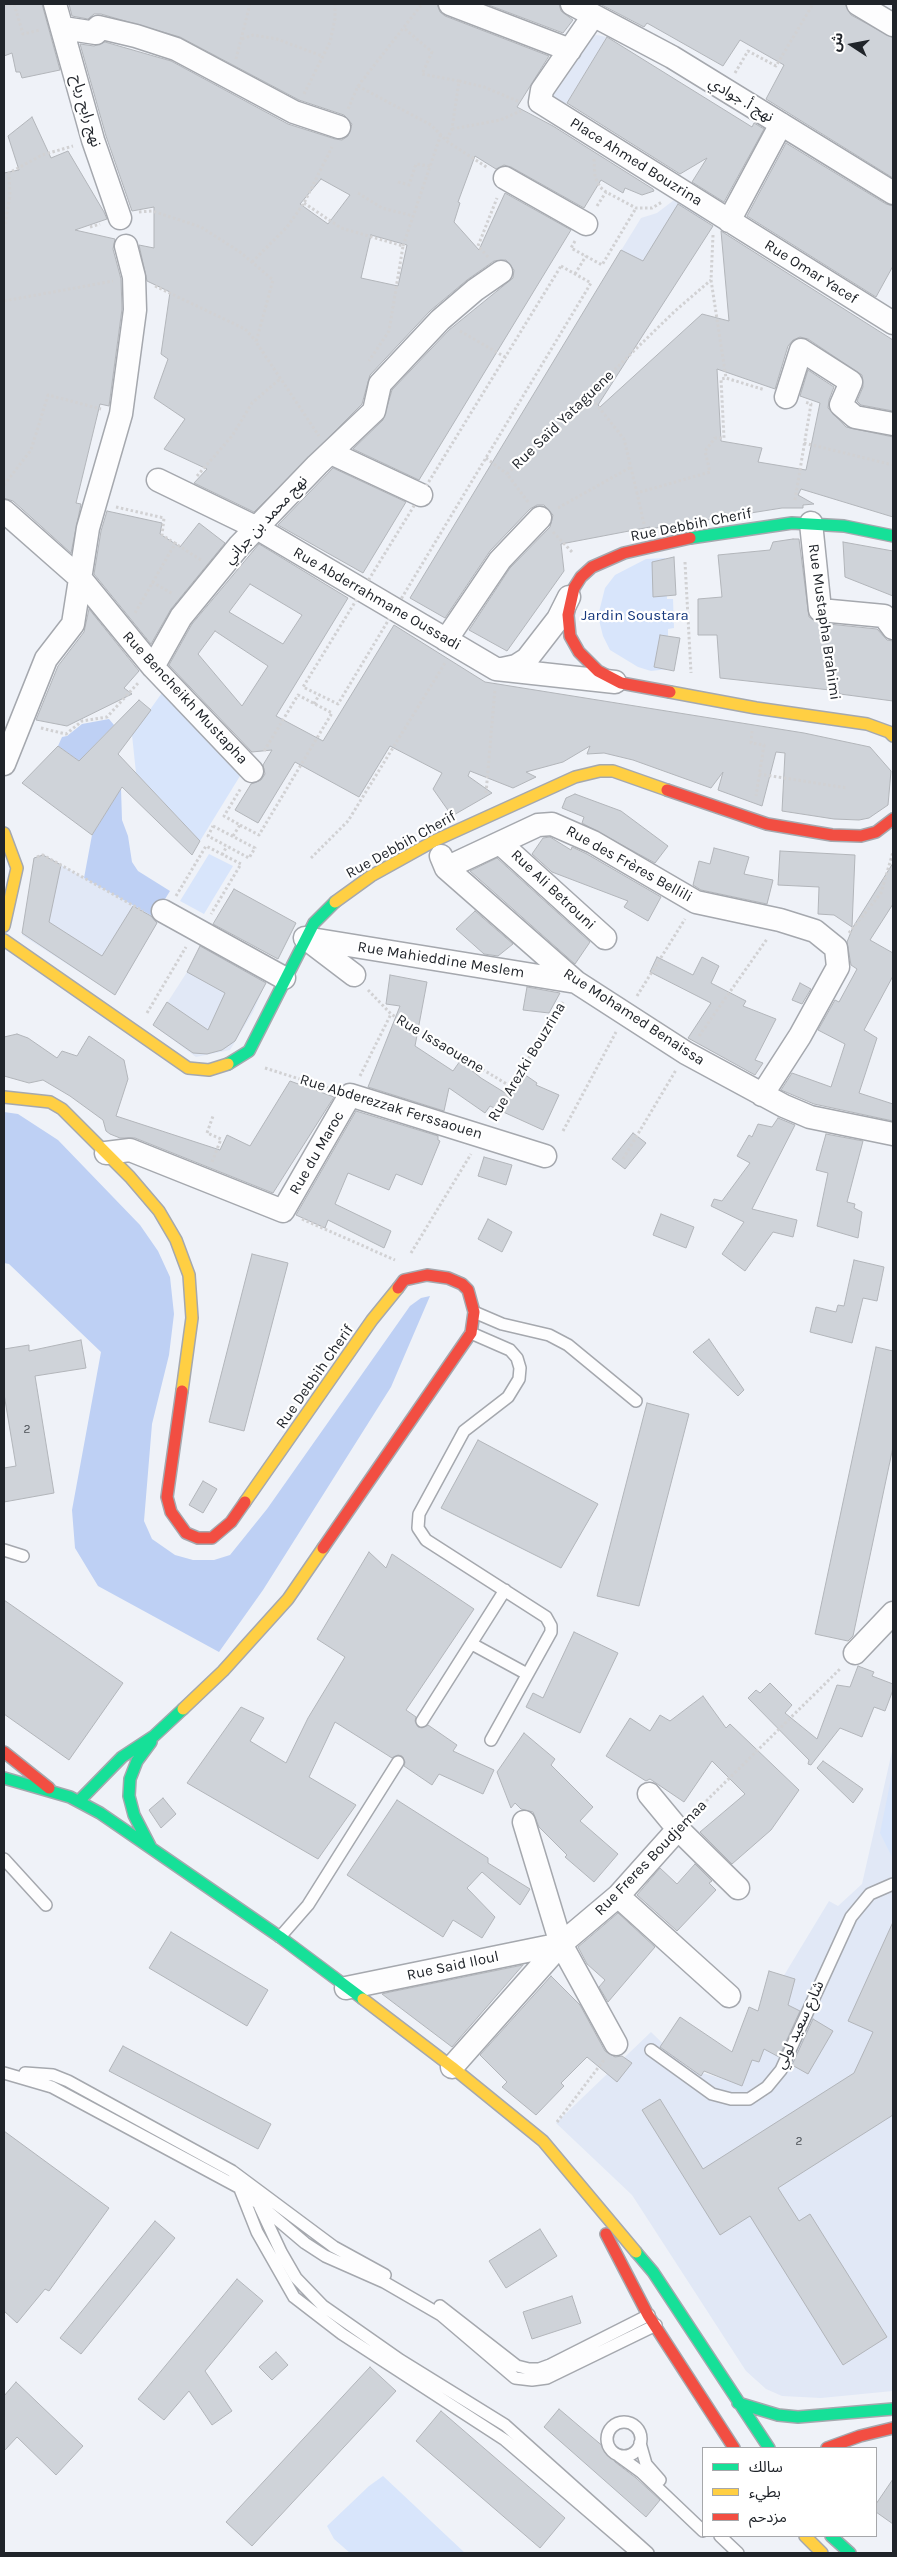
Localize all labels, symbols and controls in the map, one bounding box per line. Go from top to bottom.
north arrow [827,20,877,70]
text: ش [827,31,847,53]
street label: نهج رابح رياح [67,73,105,149]
street label: نهج أ. جوادي [705,74,777,126]
street label: Place Ahmed Bouzrina [567,114,705,210]
street label: Rue Omar Yacef [761,236,861,308]
street label: Rue Saïd Yataguene [508,367,618,473]
street label: نهج محمد بن جراني [220,472,312,568]
street label: Rue Debbih Cherif [629,504,753,546]
street label: Rue Mustapha Brahimi [804,543,844,701]
street label: Rue Abderrahmane Oussadi [290,544,464,654]
park label: Jardin Soustara [581,607,689,625]
street label: Rue Bencheikh Mustapha [119,628,251,768]
street label: Rue Debbih Cherif [343,807,459,883]
street label: Rue des Frères Bellili [563,822,695,906]
street label: Rue Ali Betrouni [507,846,599,934]
street label: Rue Mahieddine Meslem [356,938,526,982]
street label: Rue Mohamed Benaissa [560,965,708,1069]
street label: Rue Arezki Bouzrina [484,999,570,1125]
street label: Rue Issaouene [393,1011,487,1077]
street label: Rue Abderezzak Ferssaouen [298,1071,484,1143]
street label: Rue du Maroc [286,1108,348,1198]
street label: Rue Debbih Cherif [272,1321,358,1433]
house number: 2 [24,1423,30,1437]
street label: Rue Freres Boudjemaa [591,1797,711,1919]
street label: Rue Said Iloul [405,1947,501,1985]
street label: شارع سعيد لولي [772,1978,828,2072]
house number: 2 [796,2135,802,2149]
legend [702,2447,877,2537]
text: سالك [749,2458,783,2476]
text: بطيء [749,2483,781,2501]
text: مزدحم [749,2508,787,2526]

